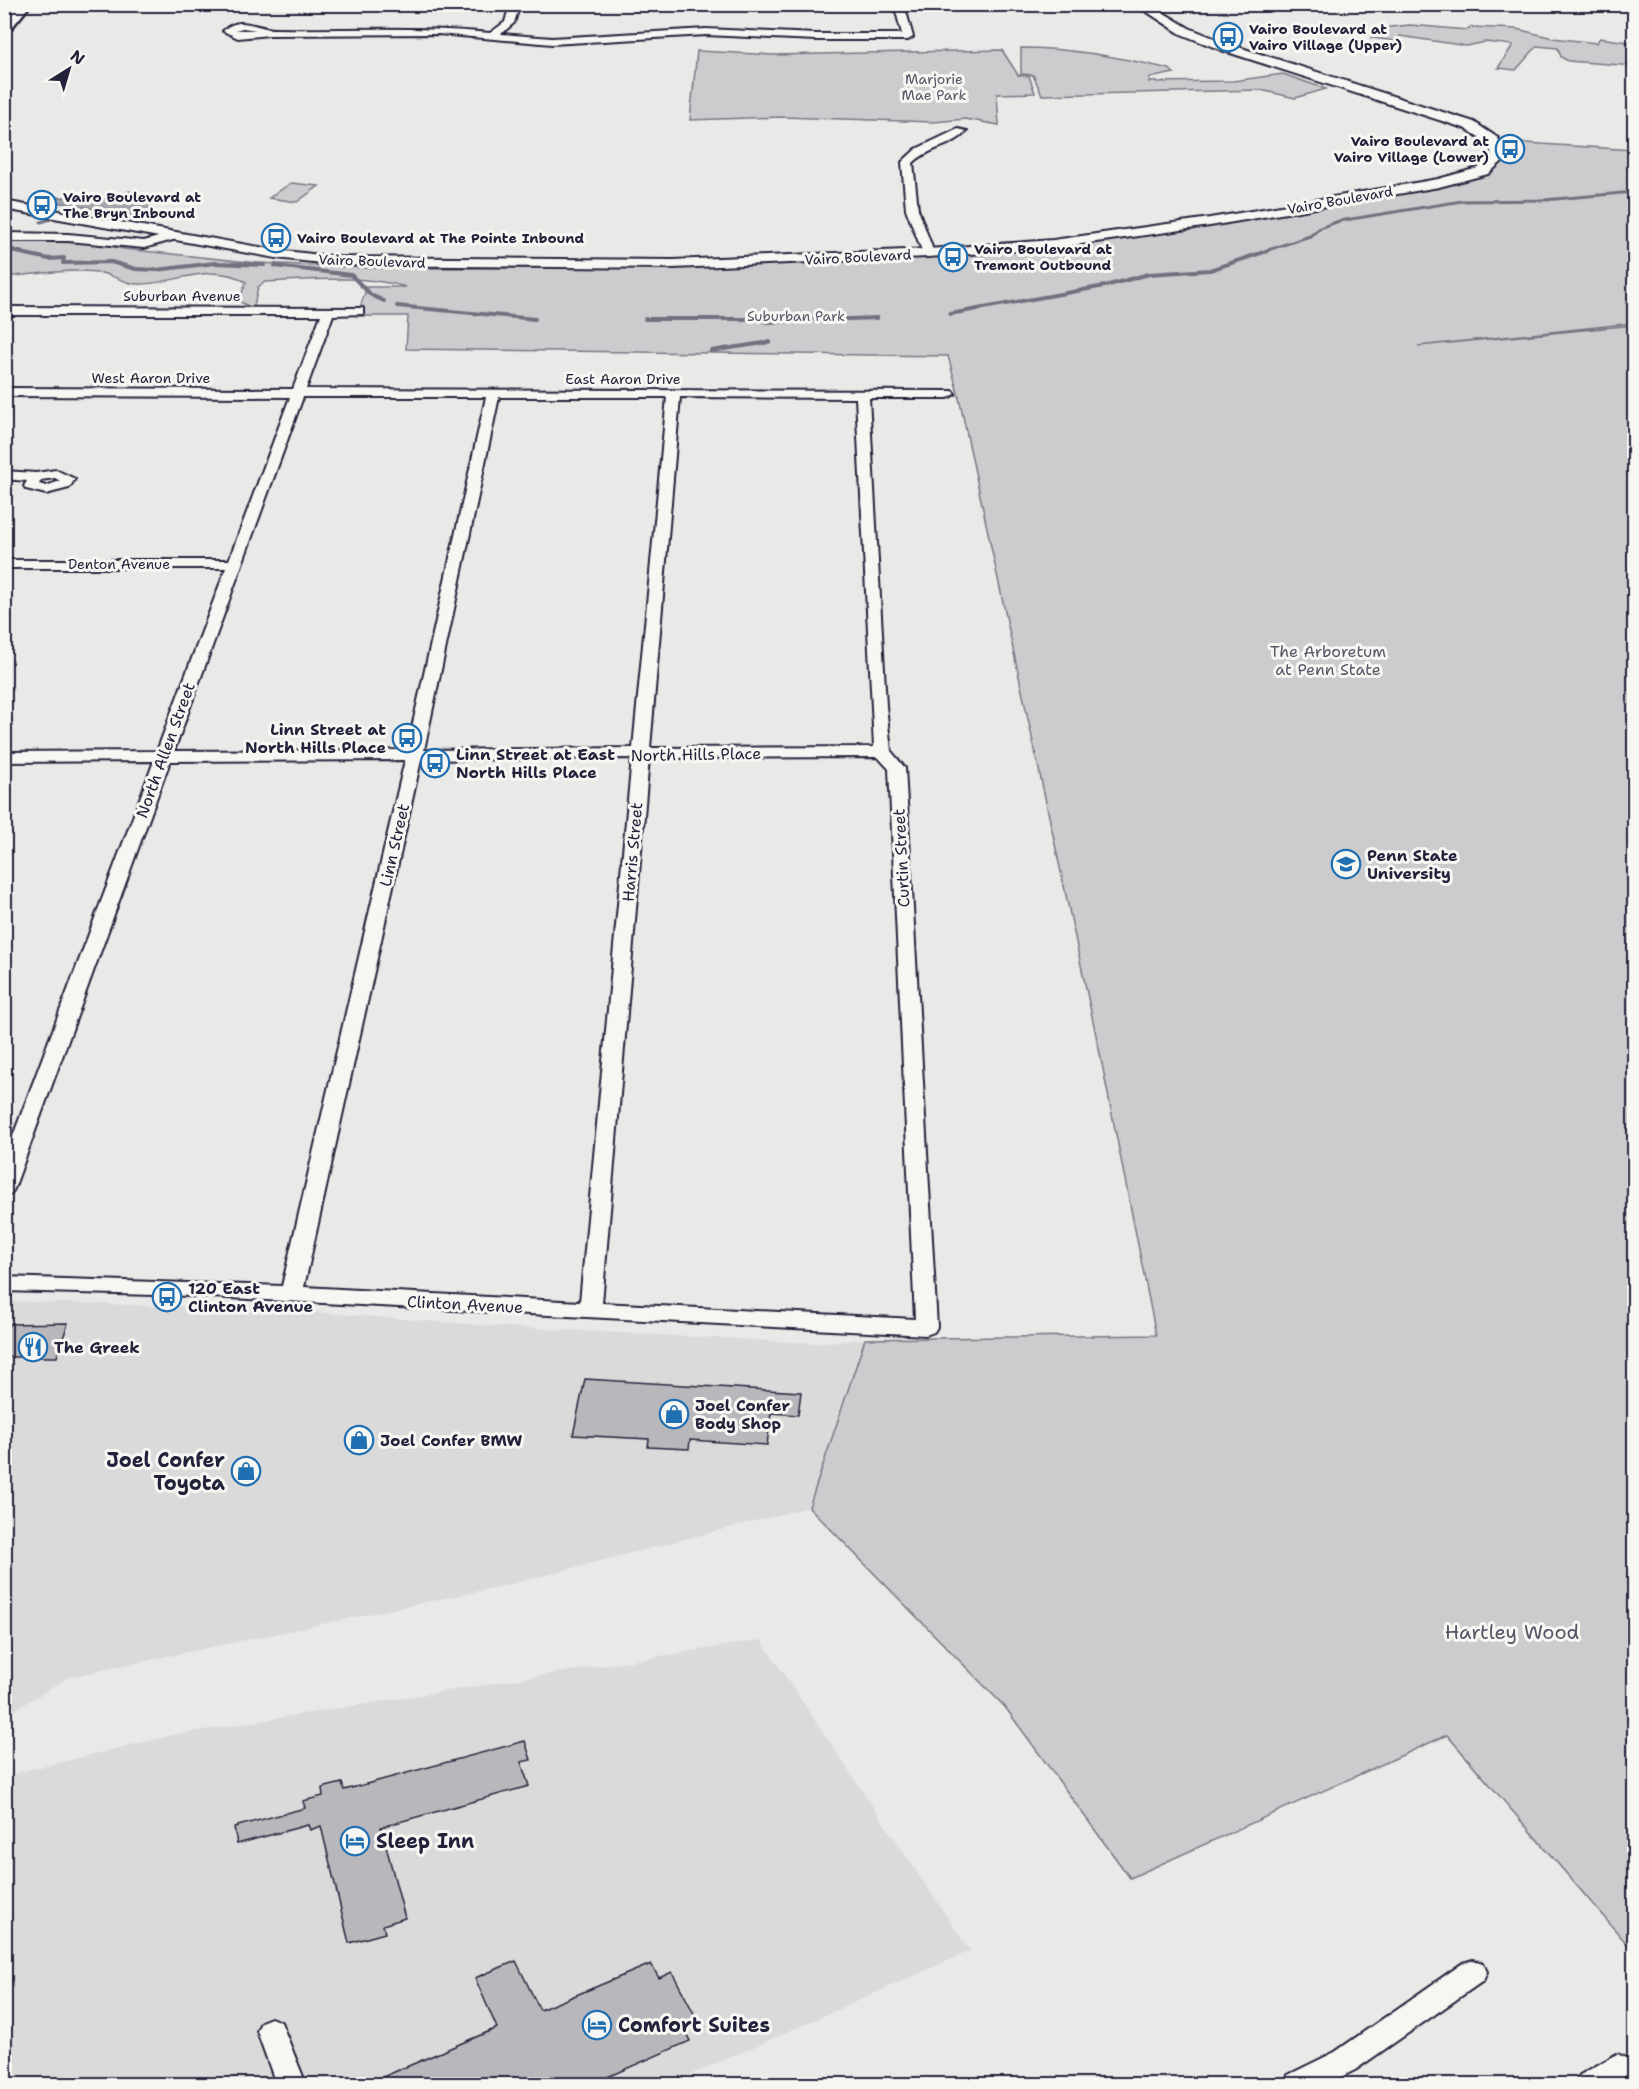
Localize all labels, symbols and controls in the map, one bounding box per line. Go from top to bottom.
place label: Vairo Boulevard at Vairo Village (Upper) [1249,20,1402,54]
bus stop icon: Vairo Boulevard at Vairo Village (Upper) [1212,21,1244,53]
north arrow [39,39,99,99]
text: N [66,45,89,70]
park label: Marjorie Mae Park [902,70,966,104]
place label: Vairo Boulevard at Vairo Village (Lower) [1334,132,1489,166]
bus stop icon: Vairo Boulevard at Vairo Village (Lower) [1494,133,1526,165]
street label: Vairo Boulevard [1286,182,1394,218]
place label: Vairo Boulevard at The Bryn Inbound [63,188,201,222]
bus stop icon: Vairo Boulevard at The Bryn Inbound [26,189,58,221]
bus stop icon: Vairo Boulevard at The Pointe Inbound [260,222,292,254]
place label: Vairo Boulevard at The Pointe Inbound [297,229,584,247]
place label: Vairo Boulevard at Tremont Outbound [974,240,1112,274]
bus stop icon: Vairo Boulevard at Tremont Outbound [937,241,969,273]
street label: Vairo Boulevard [804,245,912,269]
street label: Vairo Boulevard [318,250,426,272]
street label: Suburban Avenue [123,287,241,305]
park label: Suburban Park [747,307,845,325]
street label: West Aaron Drive [92,369,211,387]
street label: East Aaron Drive [565,370,681,388]
street label: Denton Avenue [68,555,170,573]
park label: The Arboretum at Penn State [1270,641,1386,680]
street label: North Allen Street [131,679,200,821]
place label: Linn Street at North Hills Place [245,719,386,758]
bus stop icon: Linn Street at North Hills Place [391,722,423,754]
street label: North Hills Place [631,743,761,766]
place label: Linn Street at East North Hills Place [456,744,615,783]
bus stop icon: Linn Street at East North Hills Place [419,747,451,779]
street label: Linn Street [375,801,414,889]
street label: Harris Street [618,801,647,903]
street label: Curtin Street [888,808,915,908]
place label: Penn State University [1367,845,1458,884]
school or university icon: Penn State University [1330,848,1362,880]
place label: 120 East Clinton Avenue [188,1278,314,1317]
bus stop icon: 120 East Clinton Avenue [151,1281,183,1313]
street label: Clinton Avenue [406,1291,524,1318]
restaurant icon: The Greek [17,1331,49,1363]
place label: The Greek [54,1337,140,1358]
place label: Joel Confer Body Shop [695,1395,790,1434]
shop icon: Joel Confer Body Shop [658,1398,690,1430]
shop icon: Joel Confer BMW [343,1424,375,1456]
place label: Joel Confer BMW [380,1430,522,1451]
place label: Joel Confer Toyota [106,1447,225,1496]
shop icon: Joel Confer Toyota [230,1455,262,1487]
park label: Hartley Wood [1445,1619,1580,1645]
hotel icon: Sleep Inn [339,1825,371,1857]
place label: Sleep Inn [376,1828,474,1854]
hotel icon: Comfort Suites [581,2009,613,2041]
place label: Comfort Suites [618,2012,770,2038]

